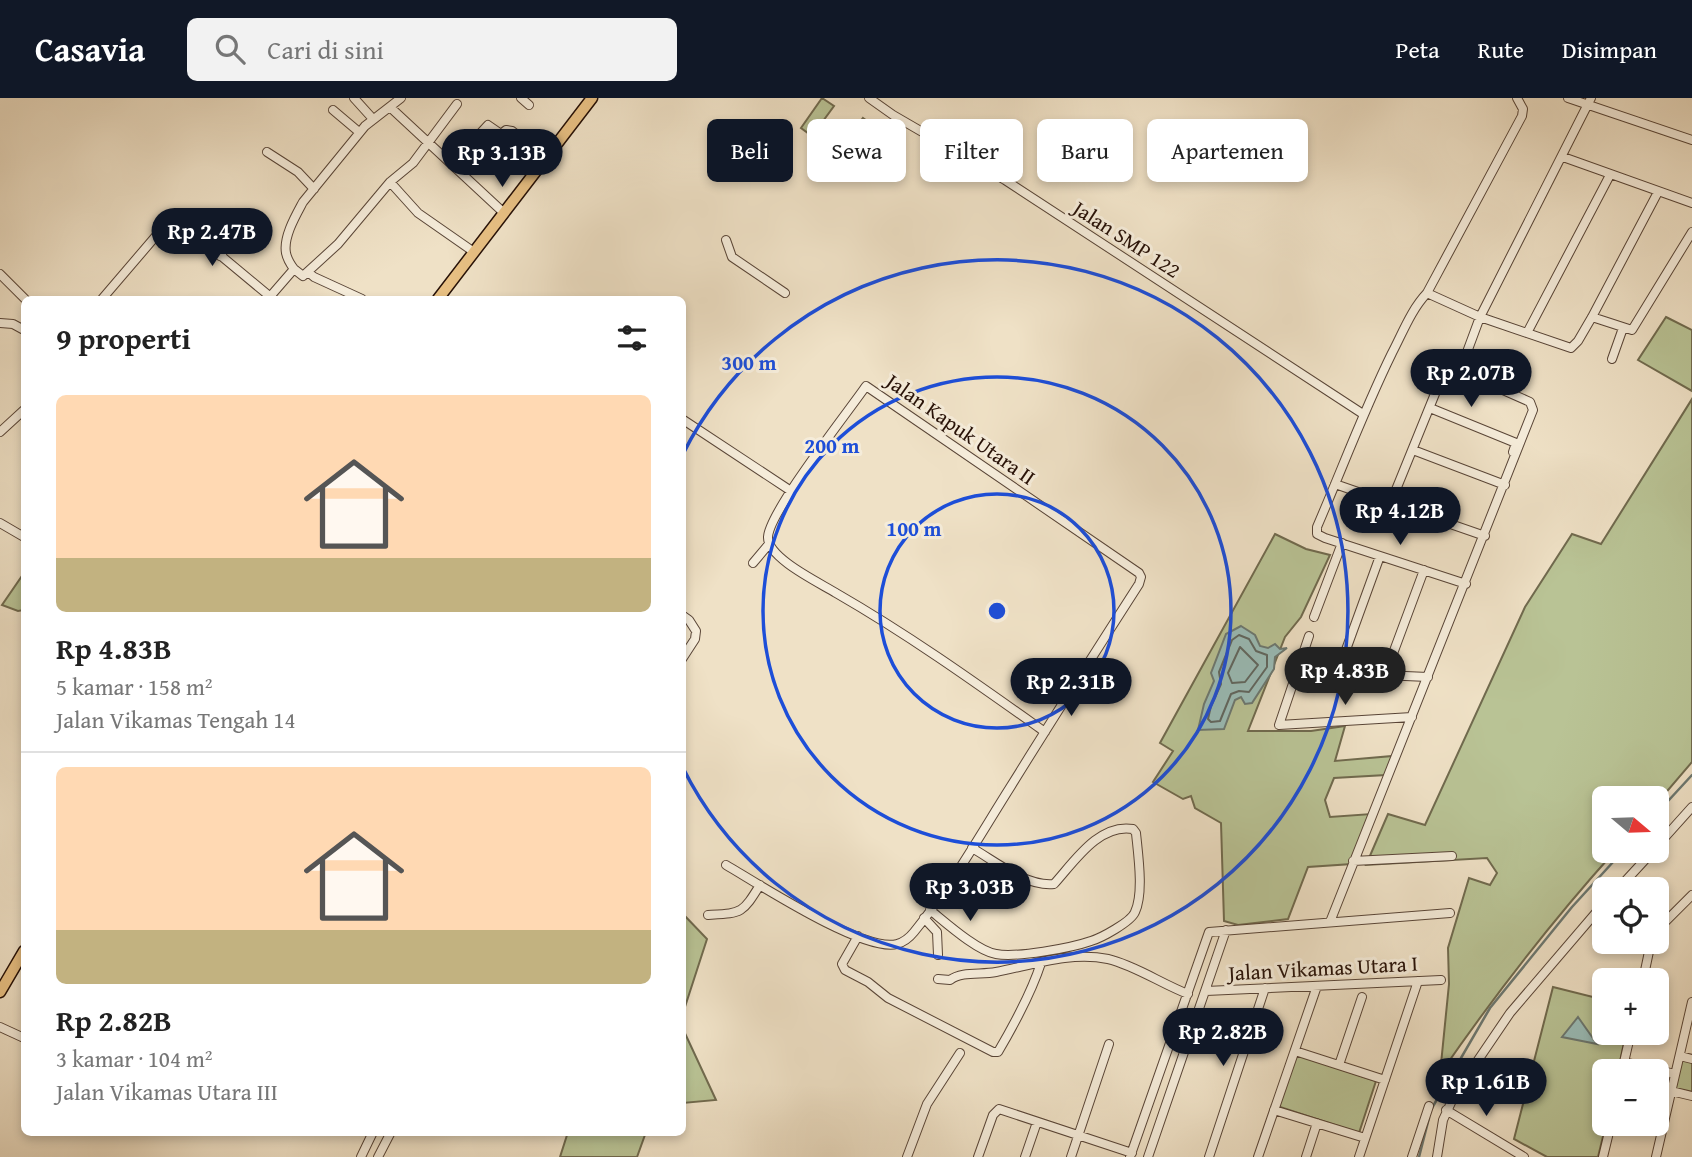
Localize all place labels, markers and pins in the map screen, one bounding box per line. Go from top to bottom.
pin: Rp 3.13B [430,130,574,189]
pin: Rp 2.47B [140,208,284,268]
pin: Rp 2.07B [1399,350,1543,409]
pin: Rp 4.12B [1328,488,1472,547]
centre of rings [985,599,1009,623]
pin: Rp 4.83B [1273,648,1417,707]
pin: Rp 2.31B [999,658,1143,718]
pin: Rp 3.03B [898,864,1042,923]
pin: Rp 2.82B [1151,1009,1295,1068]
pin: Rp 1.61B [1414,1058,1558,1118]

